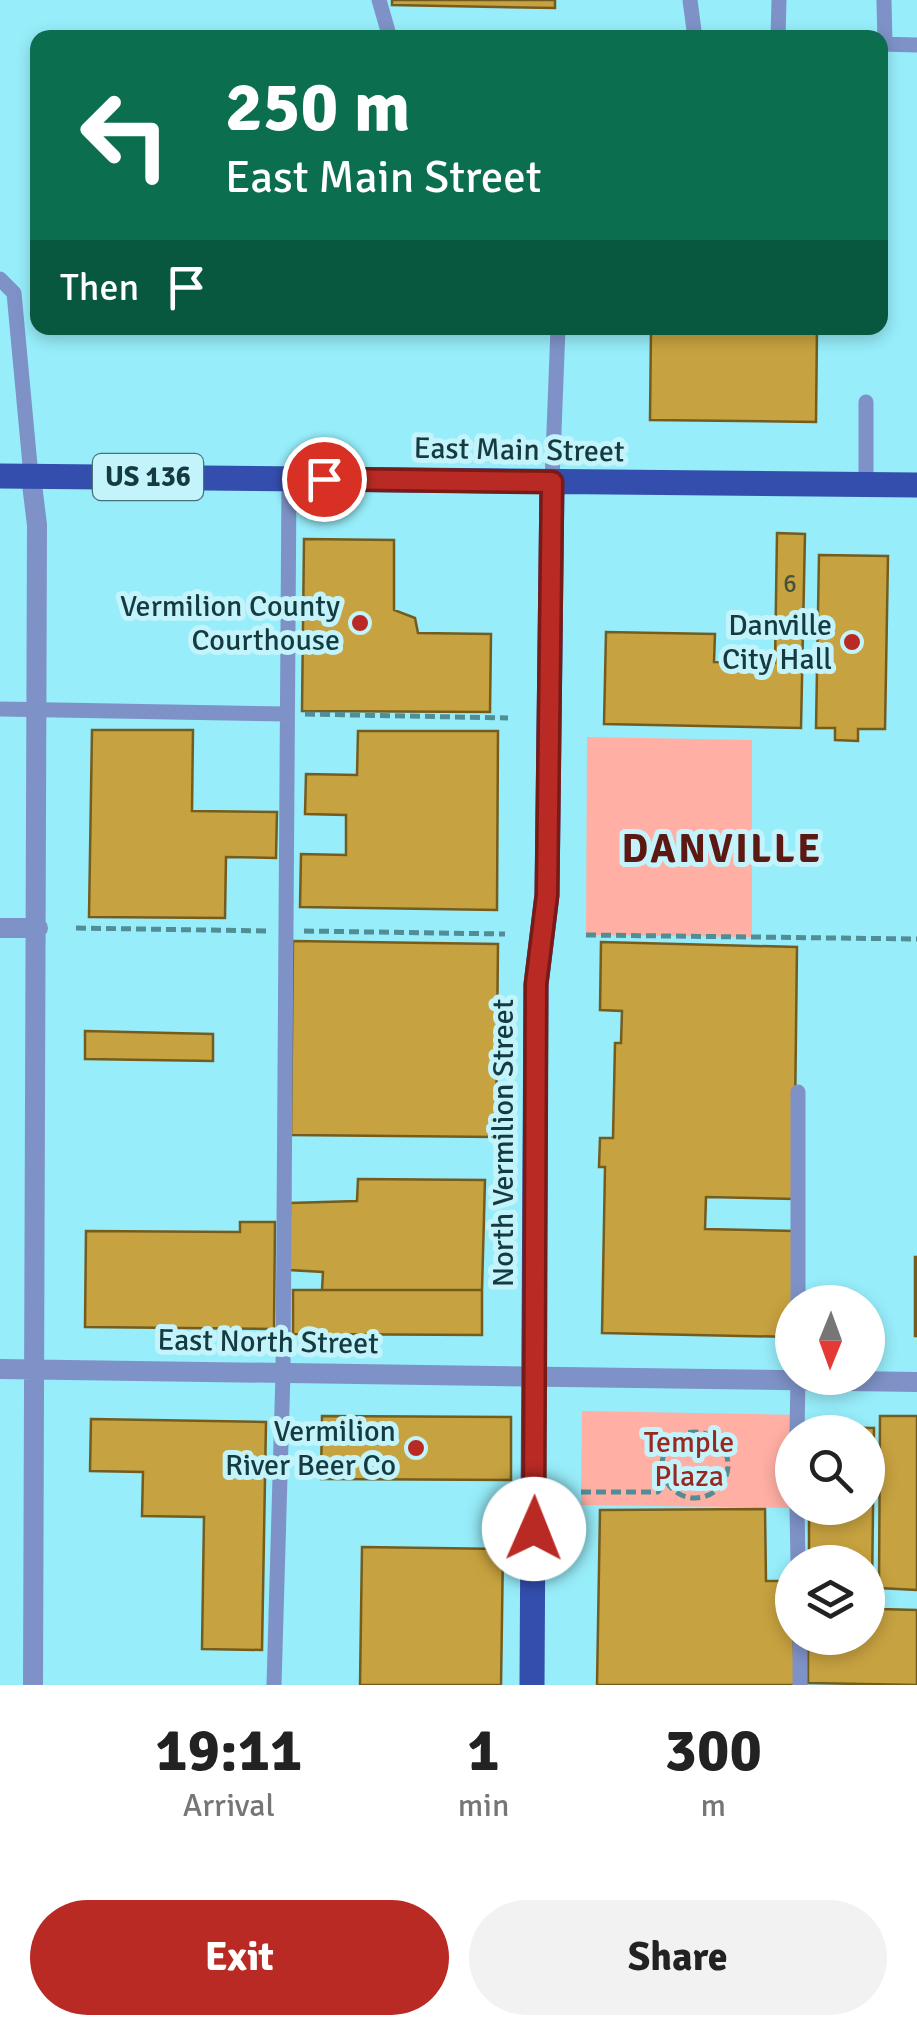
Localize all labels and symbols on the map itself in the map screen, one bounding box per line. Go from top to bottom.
street label: East Main Street [413,430,625,470]
pin [282,437,367,522]
road number: US 136 [93,454,203,500]
house number: 6 [783,568,797,599]
place label: Vermilion County Courthouse [120,588,340,659]
place label: Danville City Hall [722,607,832,678]
marker: Vermilion County Courthouse [349,612,371,634]
marker: Danville City Hall [841,631,863,653]
district label: DANVILLE [621,824,823,874]
street label: North Vermilion Street [485,999,522,1287]
north arrow [775,1285,885,1395]
street label: East North Street [157,1322,379,1362]
place label: Vermilion River Beer Co [225,1413,396,1484]
park label: Temple Plaza [644,1424,734,1495]
marker: Vermilion River Beer Co [405,1437,427,1459]
position arrow [482,1477,586,1581]

